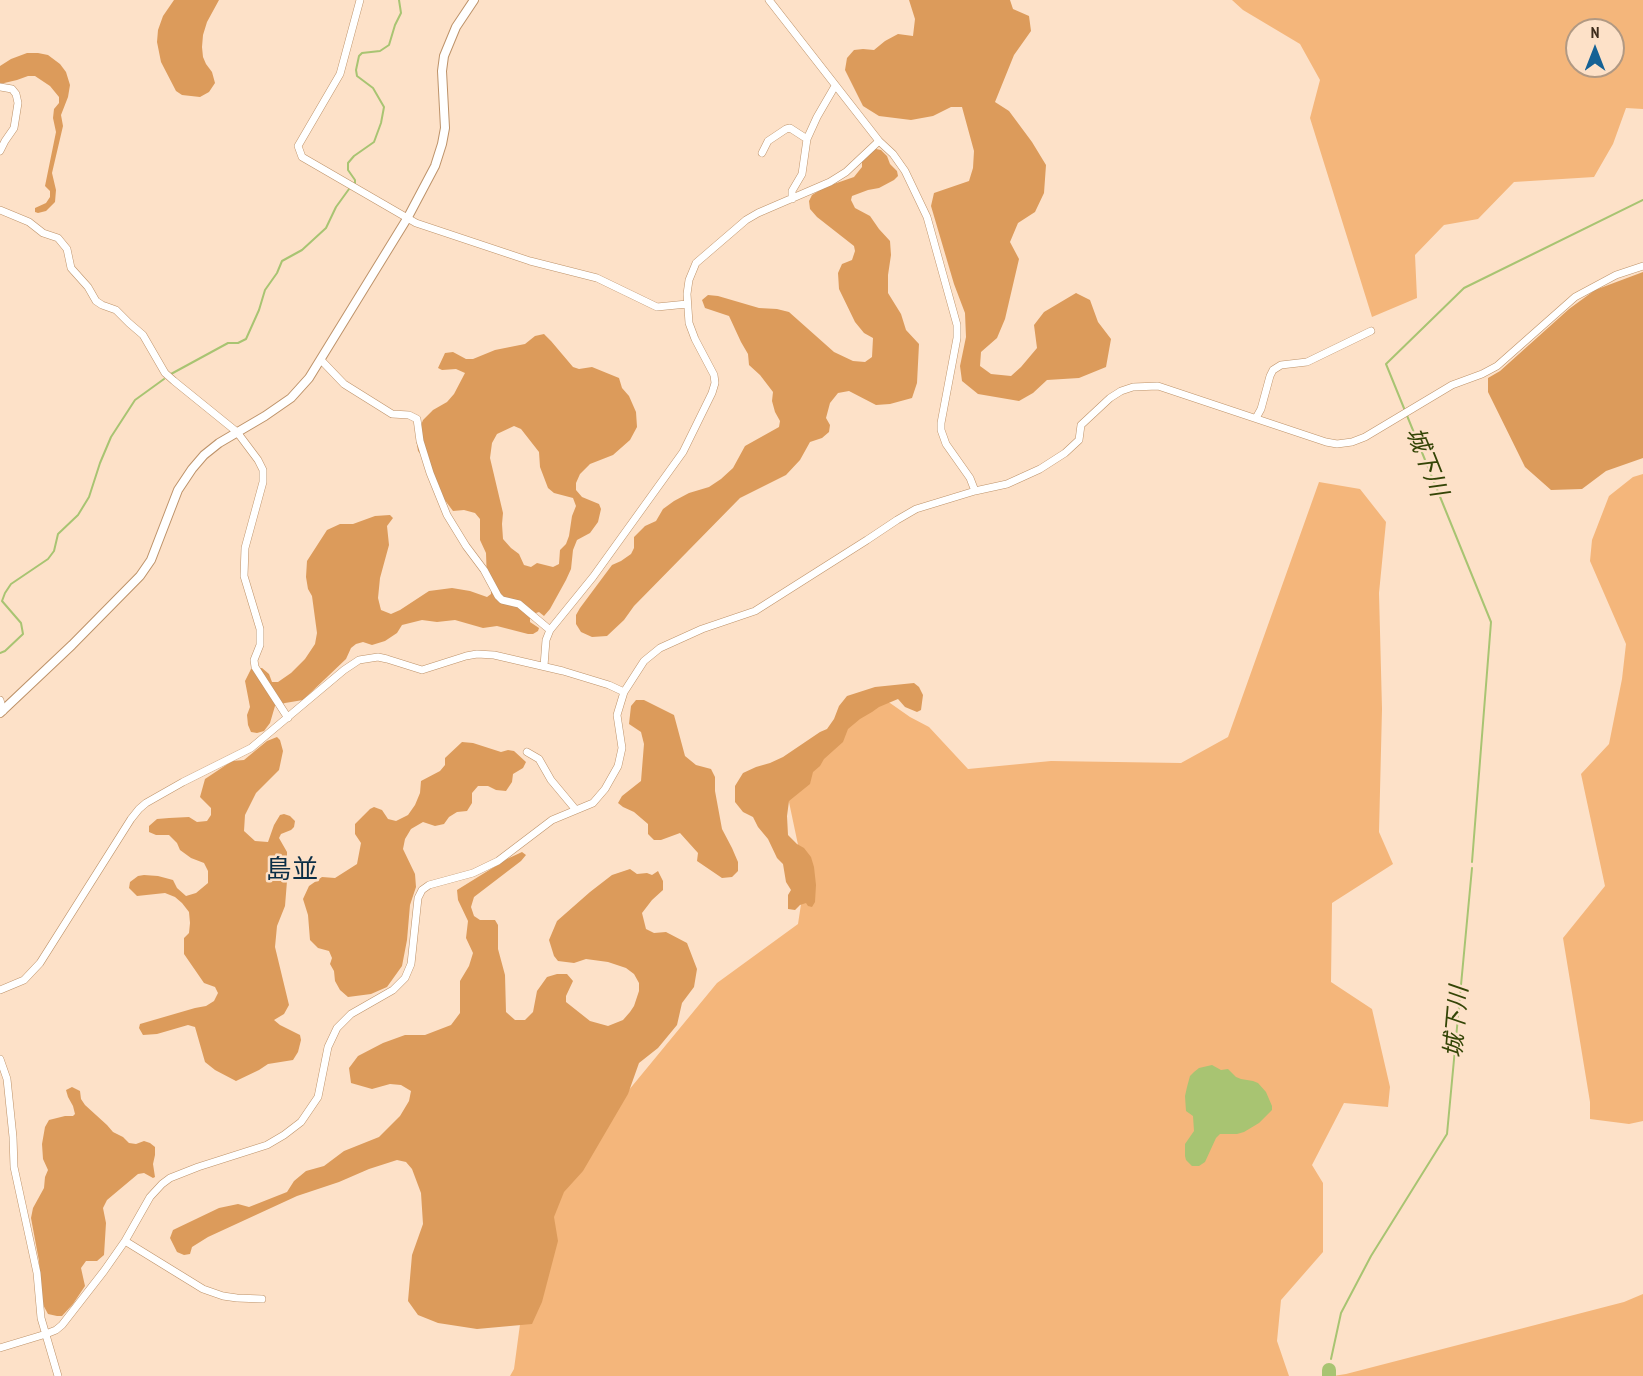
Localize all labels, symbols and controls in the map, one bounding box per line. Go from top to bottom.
north arrow [1565,18,1625,78]
text: N [1591,22,1599,42]
water label: 城下川 [1399,423,1453,501]
district label: 島並 [266,855,318,887]
water label: 城下川 [1440,985,1474,1059]

